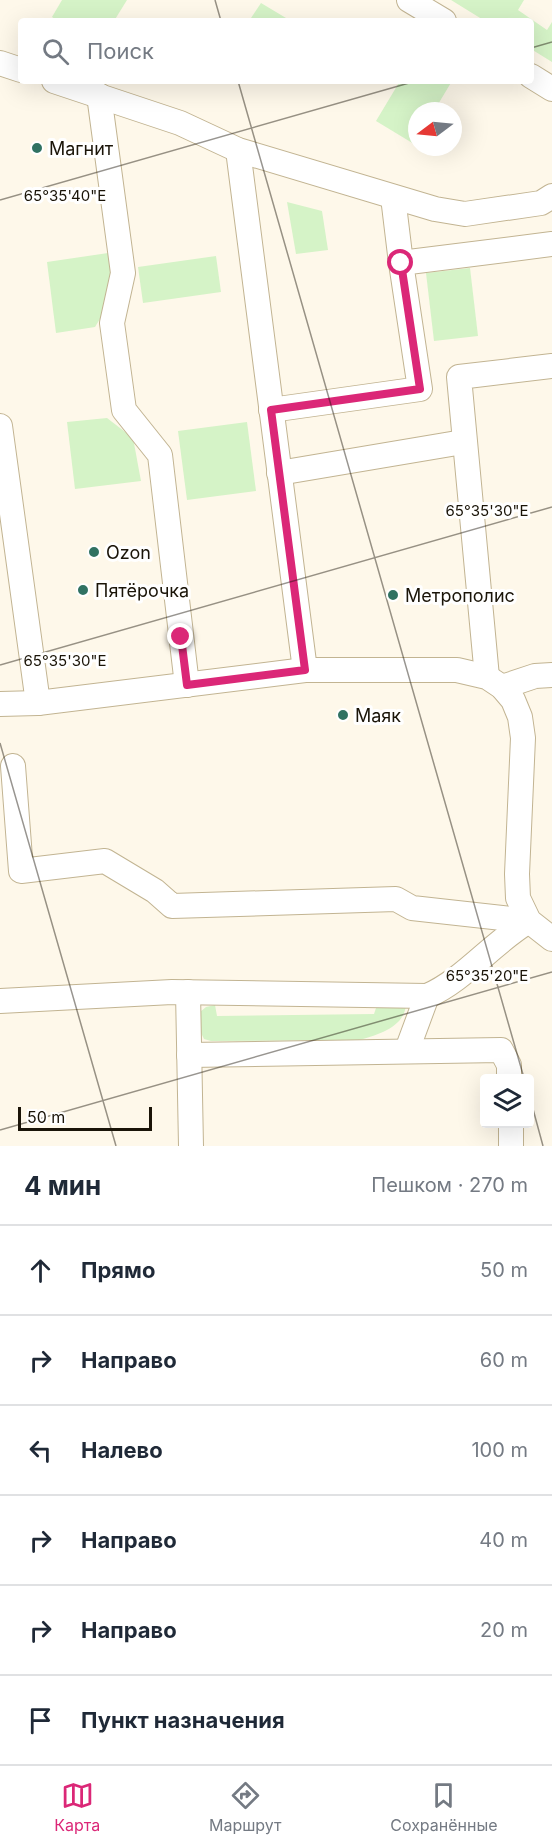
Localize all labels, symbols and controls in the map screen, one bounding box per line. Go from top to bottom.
search box [18,18,534,84]
icon: search [39,35,72,68]
text: Поиск [87,38,154,64]
north arrow [408,102,462,156]
place label: Магнит [49,138,114,159]
marker: Магнит [30,141,44,155]
text: 65°35'40"E [24,186,106,205]
route start [387,249,413,275]
text: 65°35'30"E [446,501,528,520]
place label: Ozon [106,542,151,563]
marker: Ozon [87,545,101,559]
place label: Пятёрочка [95,580,189,601]
marker: Пятёрочка [76,583,90,597]
place label: Метрополис [405,585,515,606]
marker: Метрополис [386,588,400,602]
route end [167,623,193,649]
text: 65°35'30"E [24,651,106,670]
place label: Маяк [355,705,401,726]
marker: Маяк [336,708,350,722]
text: 65°35'20"E [446,966,528,985]
map controls [480,1074,534,1128]
button: layers [480,1074,534,1128]
scale bar [18,1104,152,1132]
text: 50 m [27,1107,65,1127]
text: 4 мин [24,1170,101,1201]
text: Пешком · 270 m [371,1173,528,1197]
icon: ahead [24,1254,57,1287]
text: Прямо [81,1257,155,1283]
text: 50 m [480,1258,528,1282]
icon: right [24,1344,57,1377]
text: Направо [81,1347,177,1373]
text: 60 m [480,1348,528,1372]
icon: left [24,1434,57,1467]
text: Налево [81,1437,163,1463]
text: 100 m [471,1438,528,1462]
icon: right [24,1524,57,1557]
text: Направо [81,1527,177,1553]
text: 40 m [479,1528,528,1552]
icon: right [24,1614,57,1647]
text: Направо [81,1617,177,1643]
text: 20 m [480,1618,528,1642]
icon: arrive [24,1704,57,1737]
text: Пункт назначения [81,1707,285,1733]
tab: Карта [54,1779,100,1835]
tab: Маршрут [209,1779,282,1835]
tab: Сохранённые [390,1779,498,1835]

